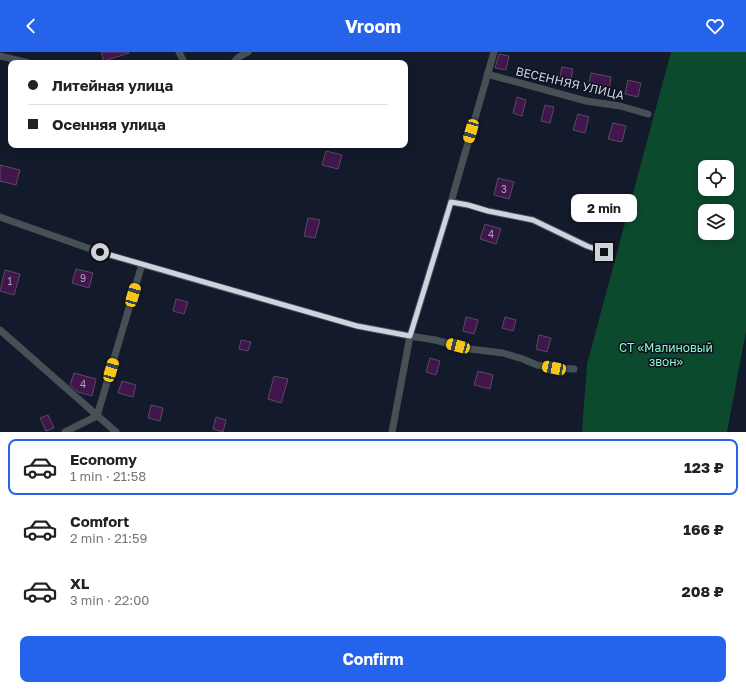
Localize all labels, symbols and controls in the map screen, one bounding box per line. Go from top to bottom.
icon: back [20,15,42,37]
text: Vroom [345,15,401,37]
icon: heart [704,15,726,37]
street label: ВЕСЕННЯЯ УЛИЦА [514,63,626,103]
text: Литейная улица [52,76,173,94]
text: Осенняя улица [52,115,166,133]
car [462,118,480,144]
map controls [698,160,734,240]
button: locate [698,160,734,196]
house number: 3 [501,183,507,195]
callout: 2 min [571,194,637,222]
text: 2 min [587,200,621,216]
button: layers [698,204,734,240]
house number: 4 [488,228,494,240]
route start [91,243,109,261]
route end [595,243,613,261]
house number: 9 [80,272,86,284]
house number: 1 [8,275,13,287]
car [124,282,142,308]
car [445,337,471,355]
park label: СТ «Малиновый звон» [619,340,713,369]
car [102,357,120,383]
car [541,360,567,376]
house number: 4 [80,378,86,390]
icon: car [22,449,58,485]
text: Economy [70,450,137,468]
text: 123 ₽ [684,458,724,476]
text: 1 min · 21:58 [70,468,146,484]
icon: car [22,511,58,547]
text: Comfort [70,512,129,530]
text: 166 ₽ [683,520,724,538]
text: 2 min · 21:59 [70,530,147,546]
icon: car [22,573,58,609]
text: XL [70,574,89,592]
text: 208 ₽ [682,582,724,600]
text: 3 min · 22:00 [70,592,149,608]
button: Confirm [20,636,726,682]

